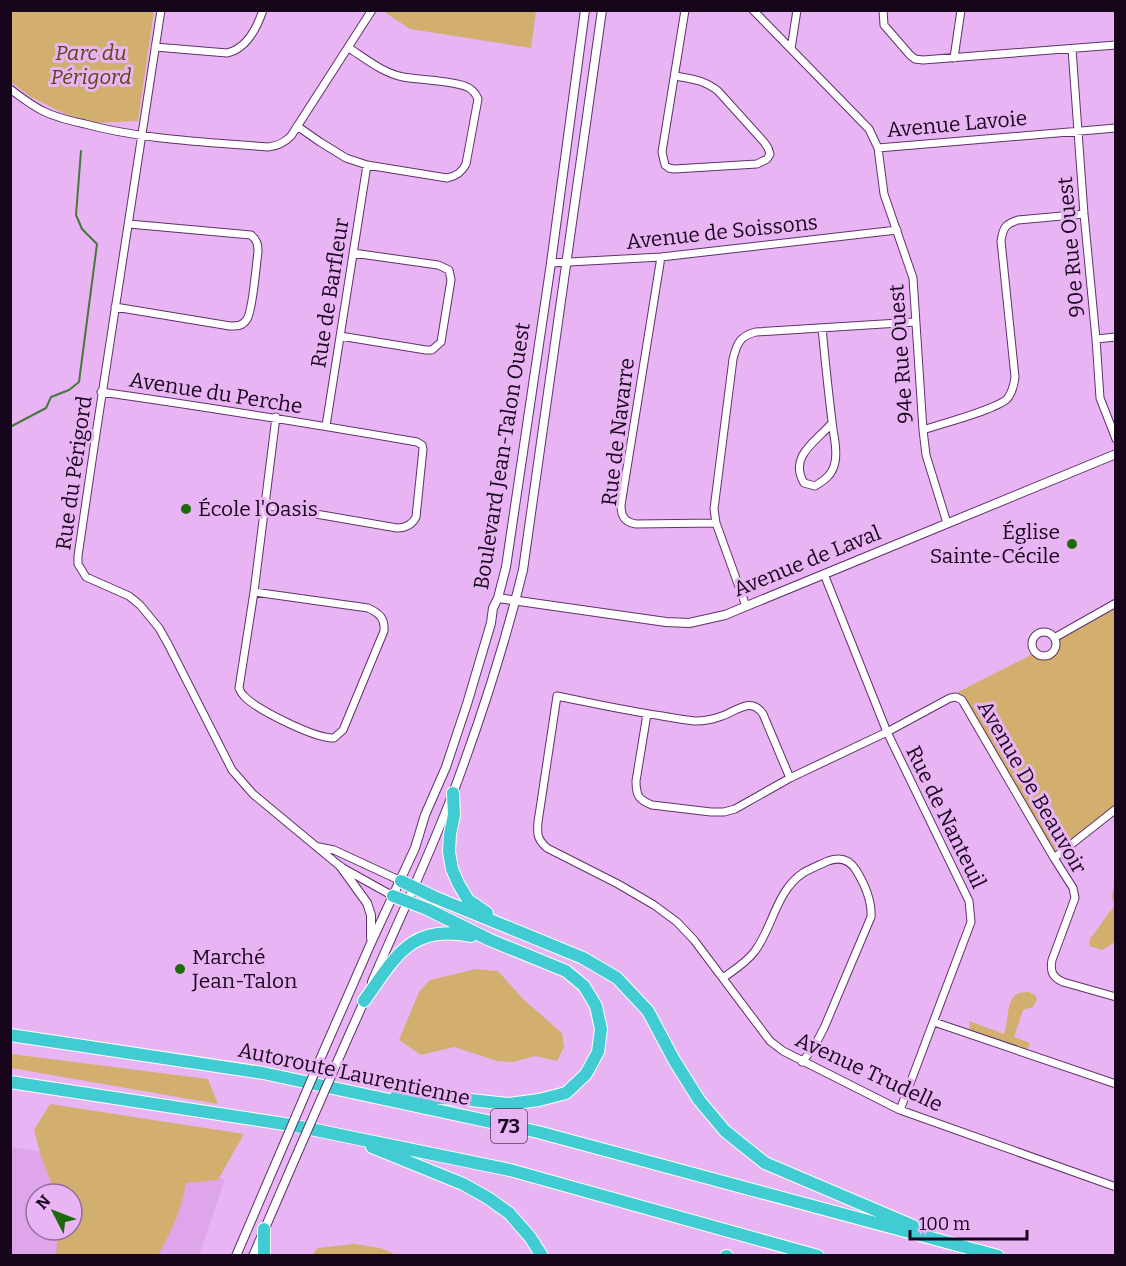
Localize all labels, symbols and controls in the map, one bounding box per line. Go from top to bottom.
park label: Parc du Périgord [50,40,132,90]
street label: Avenue Lavoie [886,105,1028,143]
street label: 90e Rue Ouest [1052,175,1090,318]
street label: Avenue de Soissons [625,209,819,255]
street label: Rue de Barfleur [305,216,355,370]
street label: 94e Rue Ouest [883,283,919,425]
street label: Boulevard Jean-Talon Ouest [468,320,536,591]
street label: Rue de Navarre [596,356,640,508]
street label: Avenue du Perche [127,366,305,420]
street label: Rue du Périgord [50,394,98,552]
place label: École l'Oasis [198,496,318,522]
marker: École l'Oasis [179,502,193,516]
place label: Église Sainte-Cécile [930,519,1060,569]
street label: Avenue de Laval [730,520,884,602]
marker: Église Sainte-Cécile [1065,537,1079,551]
street label: Avenue De Beauvoir [972,696,1092,878]
street label: Rue de Nanteuil [900,741,992,893]
place label: Marché Jean-Talon [191,944,297,994]
marker: Marché Jean-Talon [173,962,187,976]
street label: Avenue Trudelle [791,1027,947,1117]
street label: Autoroute Laurentienne [236,1037,472,1111]
road number: 73 [491,1109,527,1143]
north arrow [24,1182,84,1242]
text: N [32,1191,54,1213]
scale bar [910,1203,1027,1241]
text: 100 m [919,1213,970,1235]

